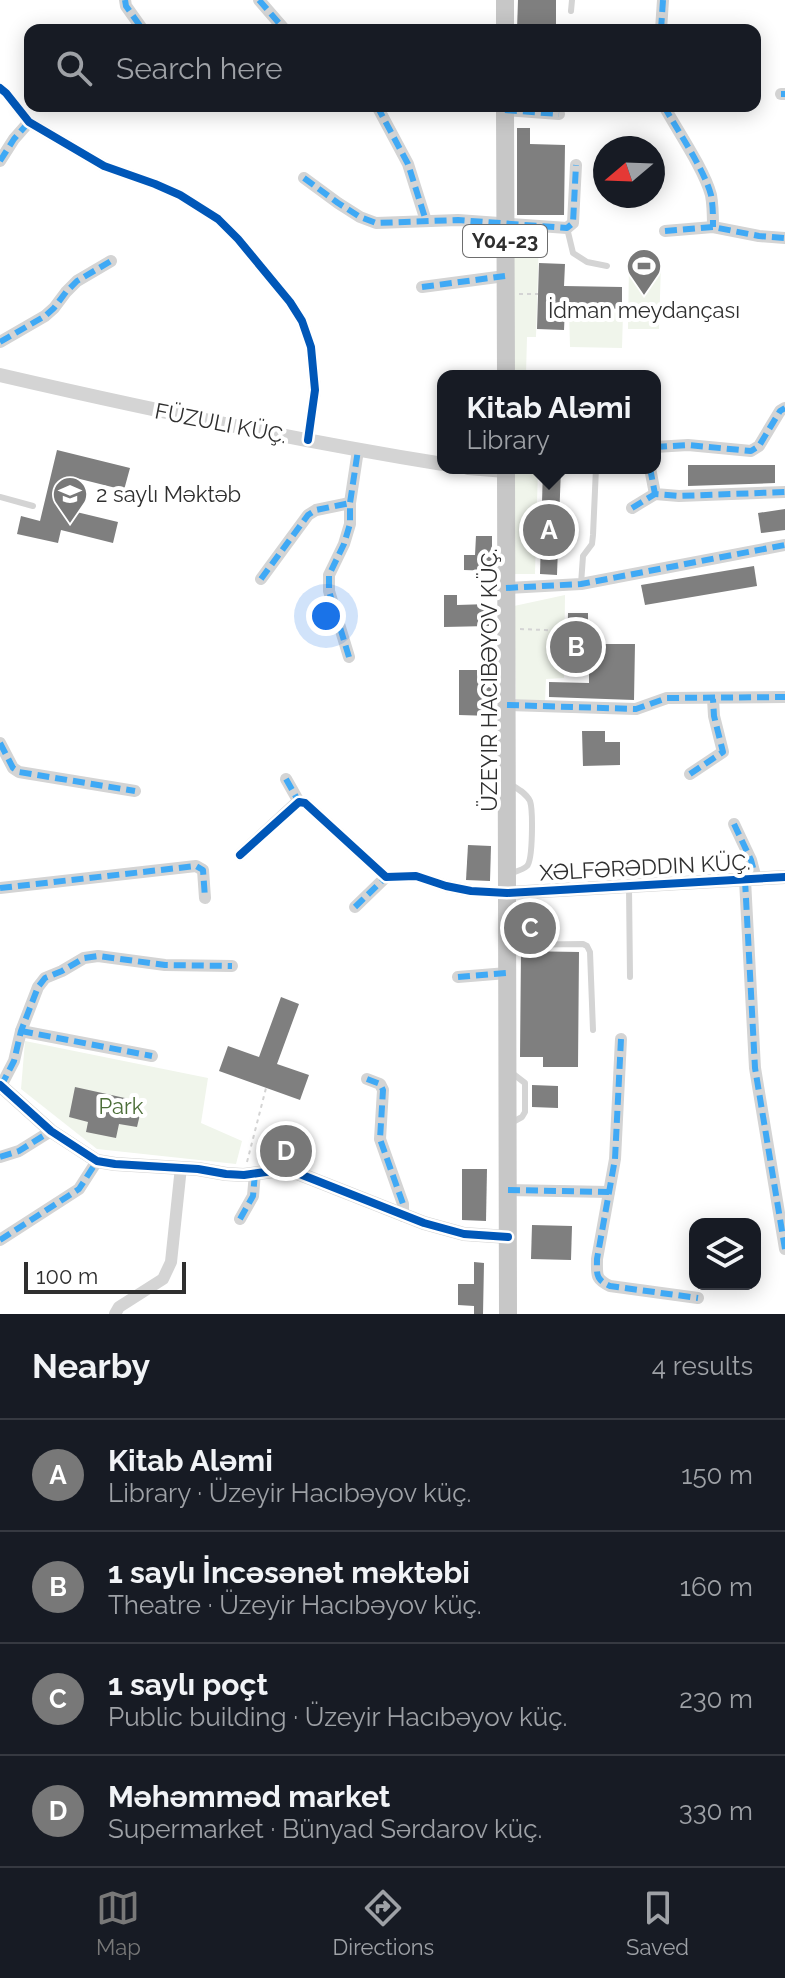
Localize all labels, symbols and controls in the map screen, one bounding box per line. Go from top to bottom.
search box [24,24,761,112]
icon: search [52,46,96,90]
text: Search here [116,51,283,86]
north arrow [593,136,665,208]
road number: Y04-23 [463,225,547,257]
sports icon: İdman meydançası [625,247,663,297]
place label: İdman meydançası [548,297,740,323]
popup [437,370,661,474]
text: Kitab Aləmi [467,390,631,425]
street label: FÜZULI KÜÇ. [153,397,289,449]
text: Library [467,425,550,455]
school or university icon: 2 saylı Məktəb [51,475,89,525]
place label: 2 saylı Məktəb [96,481,241,507]
pin: A [523,500,575,560]
street label: ÜZEYIR HACIBƏYOV KÜÇ. [476,548,502,812]
your location [306,596,346,636]
pin: B [550,617,602,677]
street label: XƏLFƏRƏDDIN KÜÇ. [539,848,751,886]
pin: C [504,898,556,958]
park label: Park [99,1093,144,1119]
pin: D [260,1121,312,1181]
map controls [689,1218,761,1290]
button: layers [689,1218,761,1290]
scale bar [24,1258,186,1294]
text: 100 m [36,1263,98,1289]
text: Nearby [32,1346,150,1386]
text: 4 results [652,1351,753,1381]
text: Kitab Aləmi [108,1443,273,1478]
text: A [49,1460,67,1490]
text: 150 m [681,1460,753,1490]
text: Library · Üzeyir Hacıbəyov küç. [108,1478,471,1508]
text: 1 saylı İncəsənət məktəbi [108,1555,470,1590]
text: B [49,1572,67,1602]
text: 160 m [680,1572,753,1602]
text: Theatre · Üzeyir Hacıbəyov küç. [108,1590,482,1620]
text: 1 saylı poçt [108,1667,268,1702]
text: C [49,1684,67,1714]
text: 230 m [679,1684,753,1714]
text: Public building · Üzeyir Hacıbəyov küç. [108,1702,567,1732]
text: Məhəmməd market [108,1779,390,1814]
text: D [49,1796,67,1826]
text: 330 m [679,1796,753,1826]
text: Supermarket · Bünyad Sərdarov küç. [108,1814,542,1844]
tab: Map [96,1886,141,1960]
tab: Directions [333,1886,434,1960]
tab: Saved [626,1886,689,1960]

